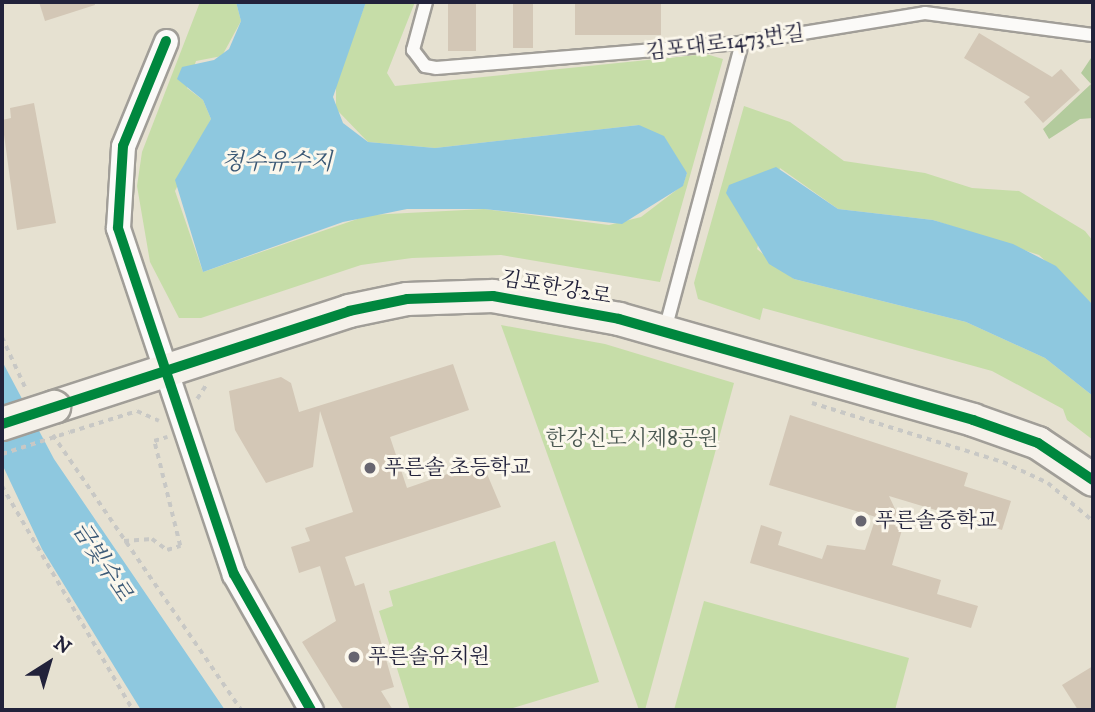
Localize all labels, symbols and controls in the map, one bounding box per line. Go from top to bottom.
street label: 김포대로1473번길 [644,21,806,65]
water label: 청수유수지 [221,149,333,177]
street label: 김포한강2로 [499,266,613,310]
park label: 한강신도시제8공원 [546,426,718,452]
place label: 푸른솔 초등학교 [384,455,531,481]
marker: 푸른솔 초등학교 [362,460,378,476]
place label: 푸른솔중학교 [875,508,997,534]
marker: 푸른솔중학교 [853,513,869,529]
water label: 금빛수로 [65,517,137,607]
north arrow [14,628,84,698]
text: N [49,632,75,660]
place label: 푸른솔유치원 [368,644,490,670]
marker: 푸른솔유치원 [346,649,362,665]

